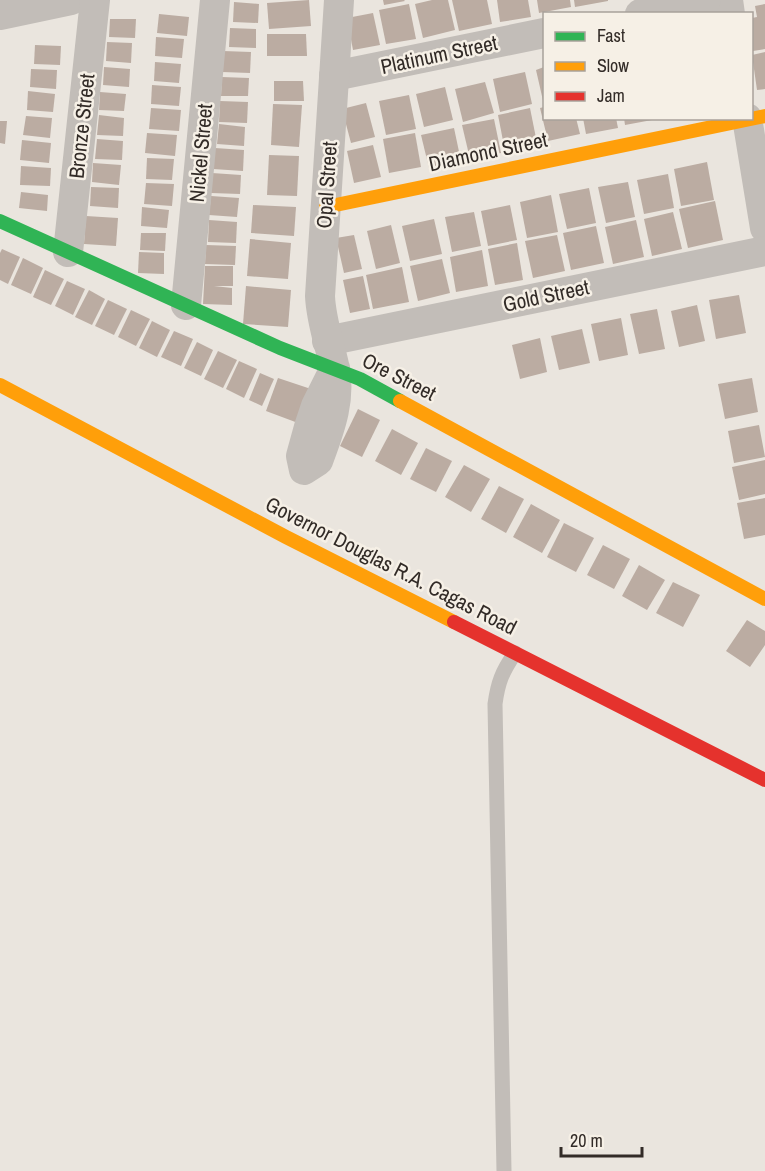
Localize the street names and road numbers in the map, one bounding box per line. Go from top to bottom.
street label: Platinum Street [378,28,500,81]
street label: Bronze Street [62,72,101,180]
street label: Nickel Street [182,102,219,203]
street label: Diamond Street [426,125,550,178]
street label: Opal Street [309,140,344,229]
street label: Gold Street [500,272,592,319]
street label: Ore Street [357,346,441,408]
street label: Governor Douglas R.A. Cagas Road [261,489,522,642]

